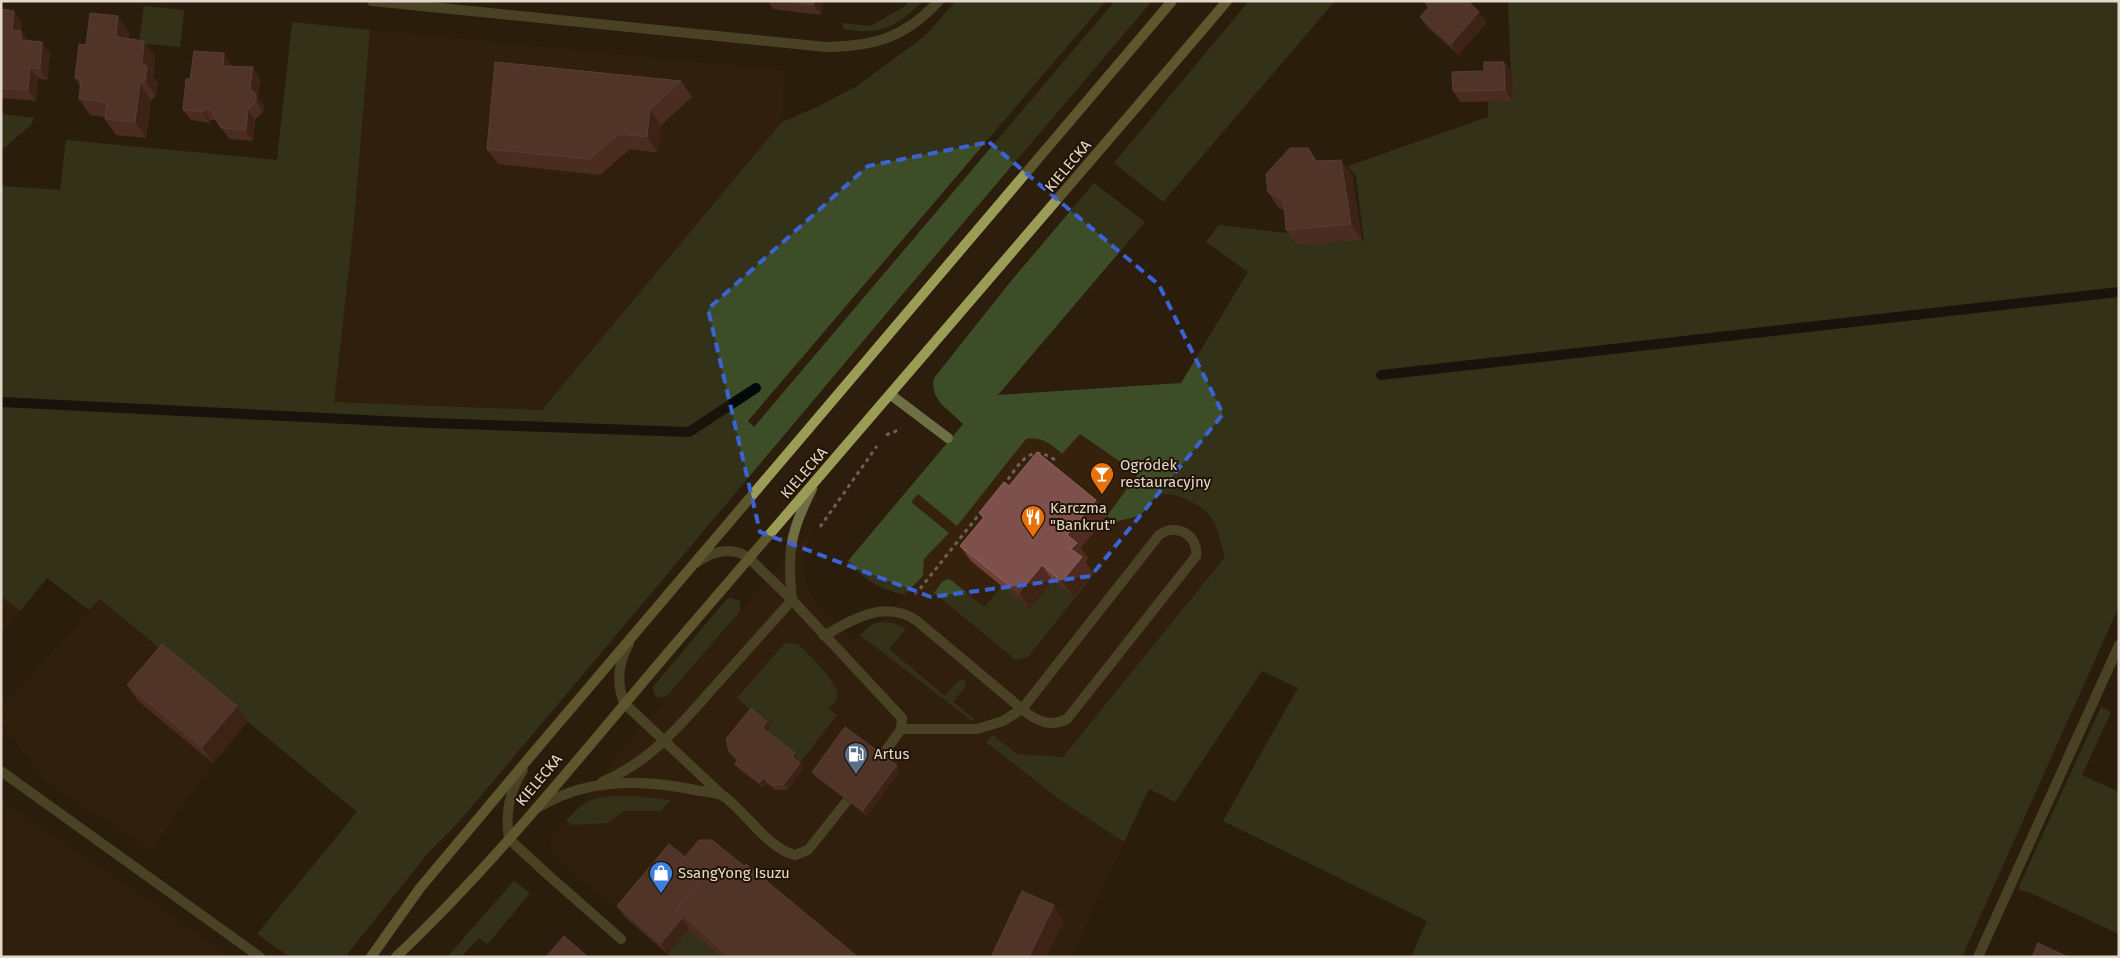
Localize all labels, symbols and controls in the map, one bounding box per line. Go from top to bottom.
street label: KIELECKA [1041,136,1095,196]
street label: KIELECKA [777,443,832,502]
place label: Ogródek restauracyjny [1120,456,1212,491]
bar icon: Ogródek restauracyjny [1089,461,1115,495]
place label: Karczma "Bankrut" [1050,499,1115,534]
restaurant icon: Karczma "Bankrut" [1020,504,1046,538]
fuel station icon: Artus [843,741,869,775]
place label: Artus [874,745,910,763]
street label: KIELECKA [512,750,566,810]
shop icon: SsangYong Isuzu [648,860,674,894]
place label: SsangYong Isuzu [678,864,790,882]

